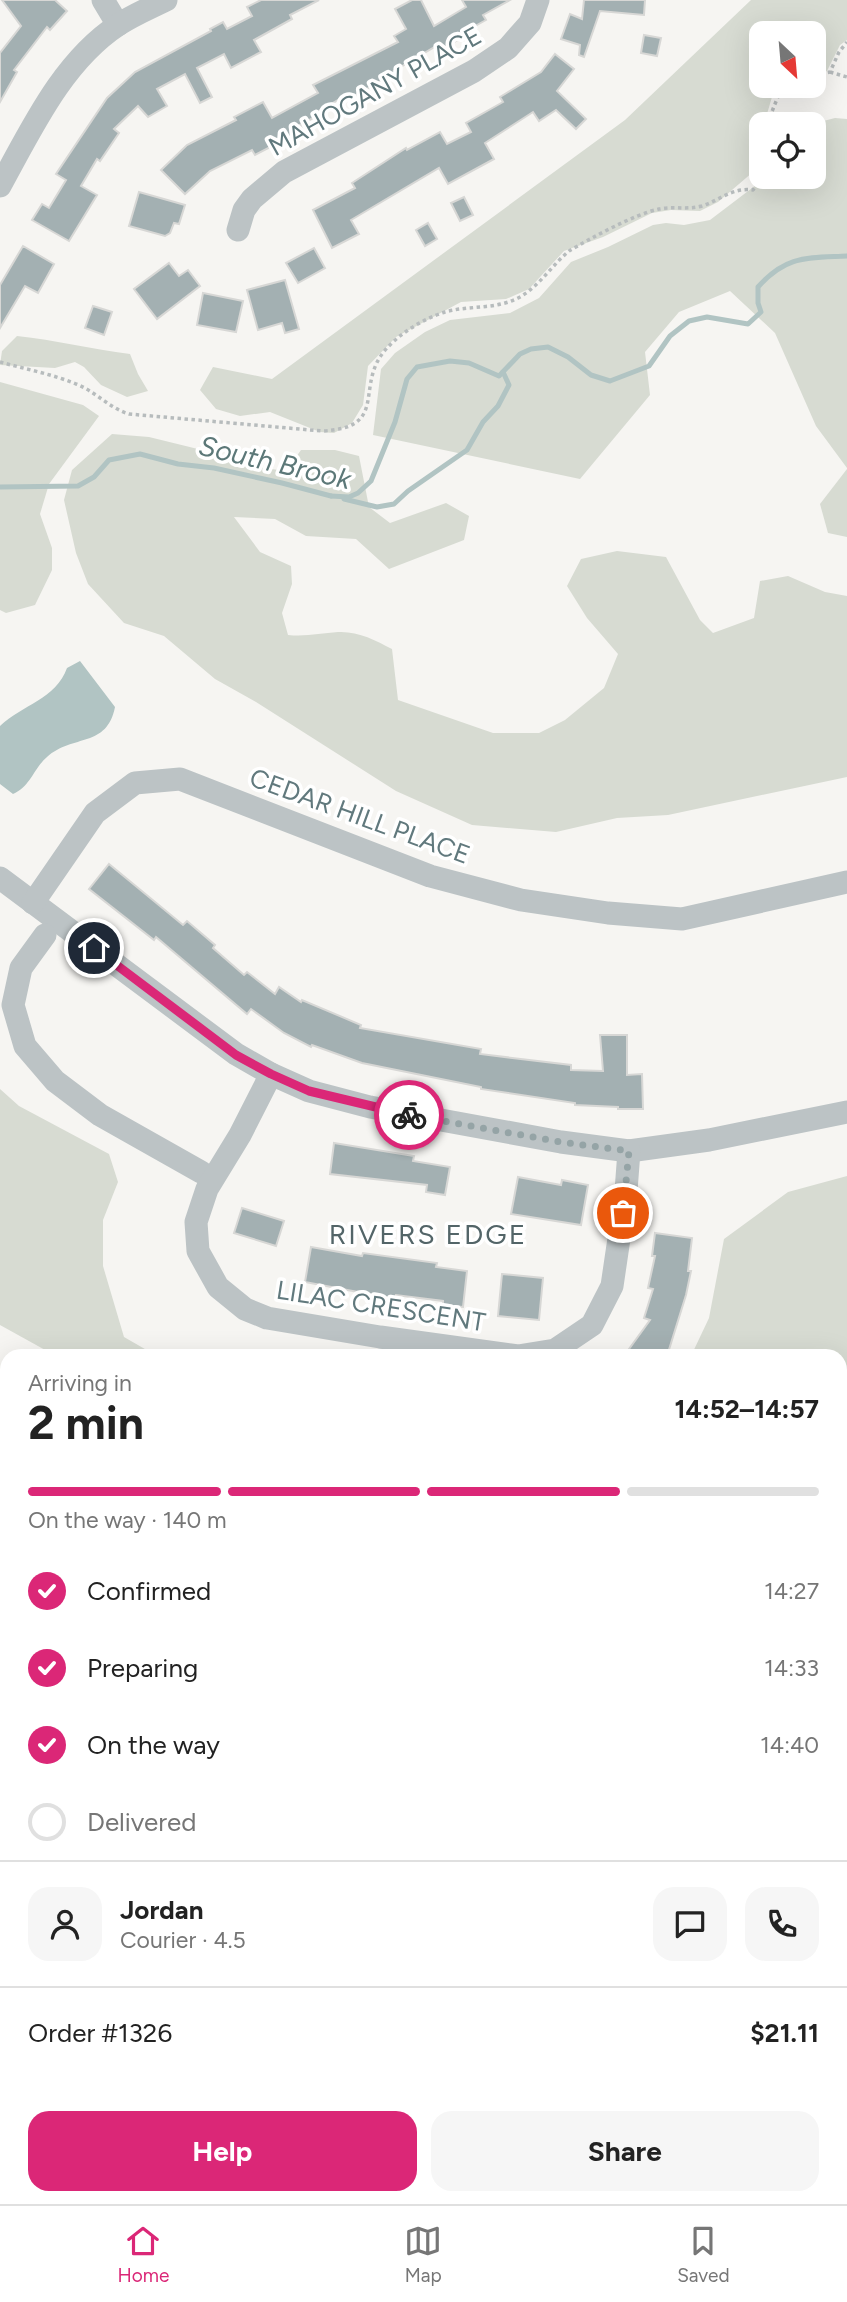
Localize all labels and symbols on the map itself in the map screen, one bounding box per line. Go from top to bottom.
street label: MAHOGANY PLACE [263,19,487,163]
north arrow [749,21,826,98]
water label: South Brook [196,428,356,496]
street label: CEDAR HILL PLACE [245,761,475,871]
pin [64,918,124,978]
courier [374,1080,444,1150]
pin [593,1183,653,1243]
district label: RIVERS EDGE [329,1217,527,1251]
street label: LILAC CRESCENT [274,1274,488,1338]

